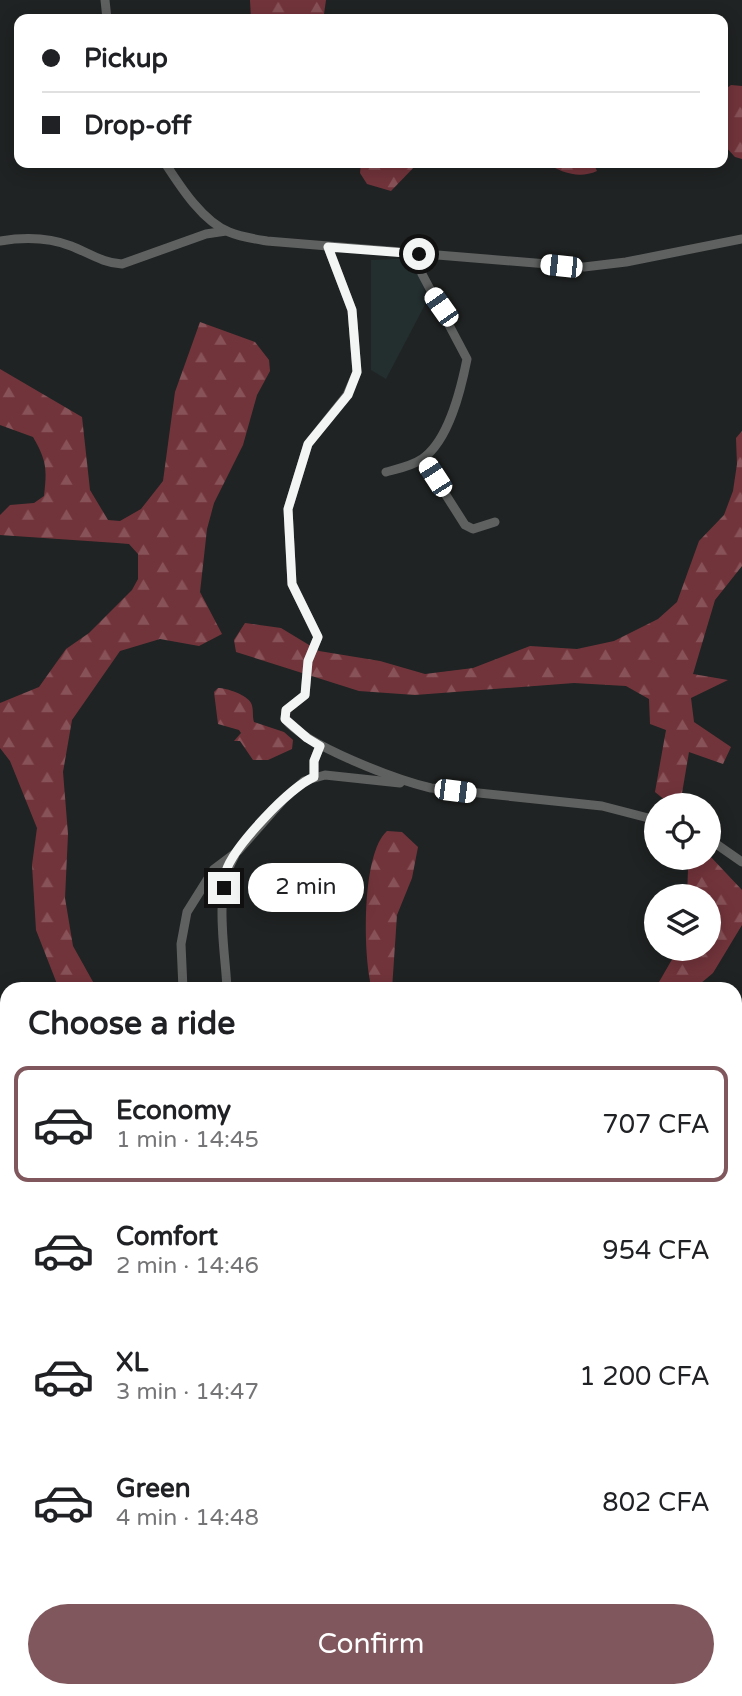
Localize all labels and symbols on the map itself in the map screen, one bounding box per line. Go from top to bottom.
route start [403,238,435,270]
car [540,253,583,279]
car [421,284,462,330]
car [415,454,456,500]
car [433,778,478,804]
callout: 2 min [248,864,364,912]
route end [208,872,240,904]

